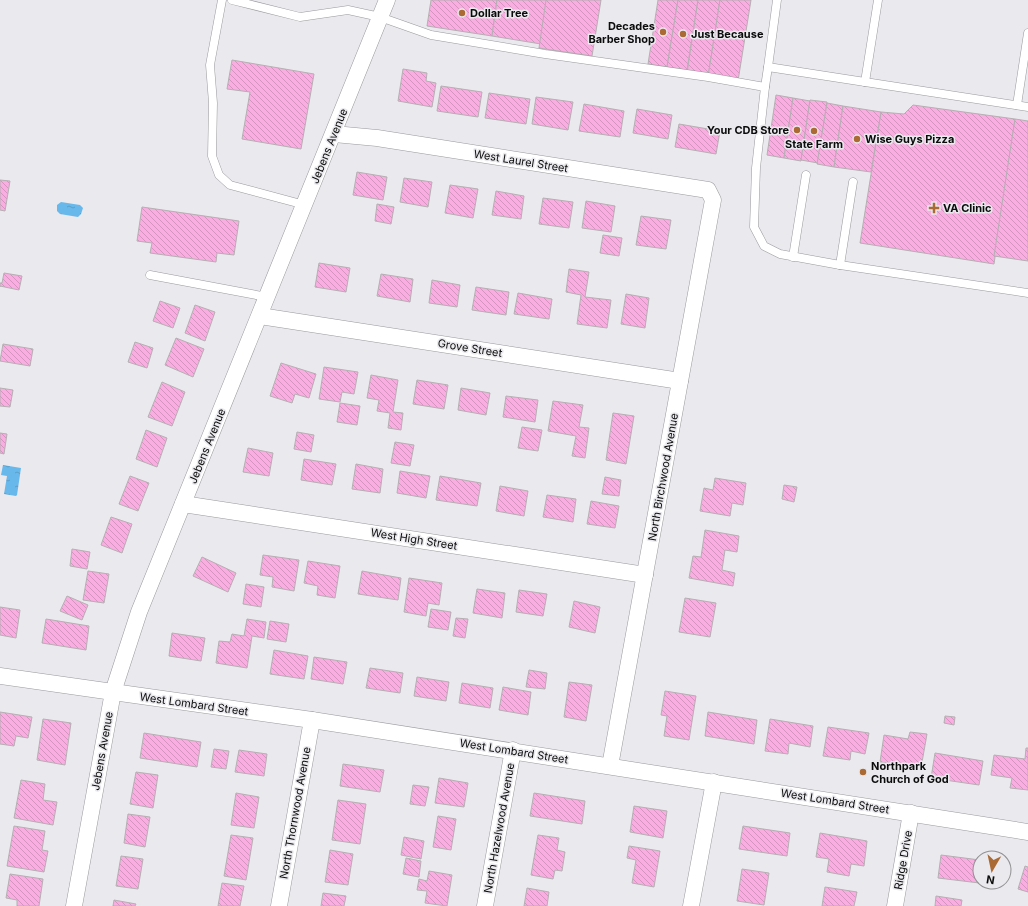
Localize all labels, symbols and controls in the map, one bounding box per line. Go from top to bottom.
place label: Dollar Tree [470,6,529,20]
marker: Dollar Tree [457,8,467,18]
place label: Decades Barber Shop [588,19,655,46]
marker: Decades Barber Shop [658,27,668,37]
place label: Just Because [691,27,764,41]
marker: Just Because [678,29,688,39]
street label: Jebens Avenue [308,106,350,186]
place label: Your CDB Store [707,123,789,137]
marker: Your CDB Store [792,125,802,135]
marker: State Farm [809,126,819,136]
place label: Wise Guys Pizza [865,132,954,146]
marker: Wise Guys Pizza [852,134,862,144]
place label: State Farm [785,137,843,151]
street label: West Laurel Street [473,147,570,175]
place label: VA Clinic [943,201,992,215]
marker: VA Clinic [928,202,940,214]
street label: Grove Street [437,336,504,360]
street label: Jebens Avenue [186,406,228,486]
street label: North Birchwood Avenue [645,412,681,542]
street label: West High Street [370,525,459,553]
street label: West Lombard Street [139,689,250,719]
street label: Jebens Avenue [88,710,116,792]
street label: West Lombard Street [459,736,570,767]
street label: North Thornwood Avenue [276,746,314,880]
place label: Northpark Church of God [871,759,949,786]
street label: North Hazelwood Avenue [481,762,517,894]
marker: Northpark Church of God [858,767,868,777]
street label: West Lombard Street [780,786,891,817]
street label: Ridge Drive [891,829,915,891]
north arrow [972,850,1012,890]
text: N [985,872,996,887]

